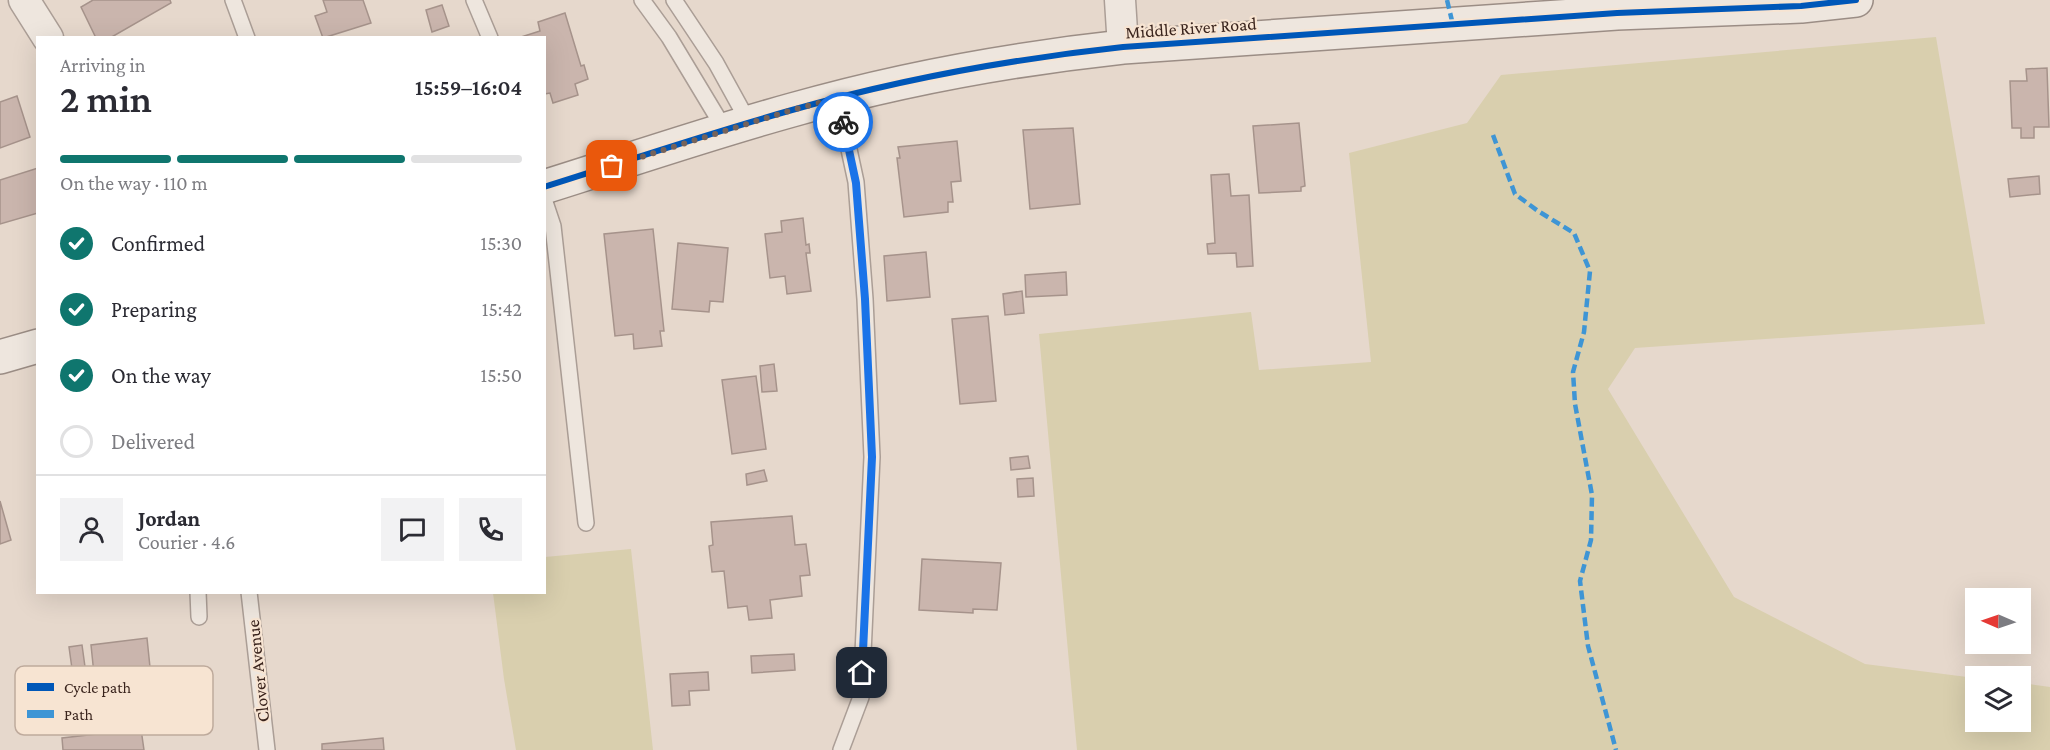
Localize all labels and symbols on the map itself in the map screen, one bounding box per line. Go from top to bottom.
street label: Middle River Road [1125,13,1258,43]
courier [813,92,873,152]
pin [586,140,637,191]
north arrow [1965,588,2031,654]
street label: Clover Avenue [243,619,273,723]
pin [836,647,887,698]
legend [15,666,213,735]
text: Cycle path [64,679,131,697]
text: Path [64,706,94,723]

